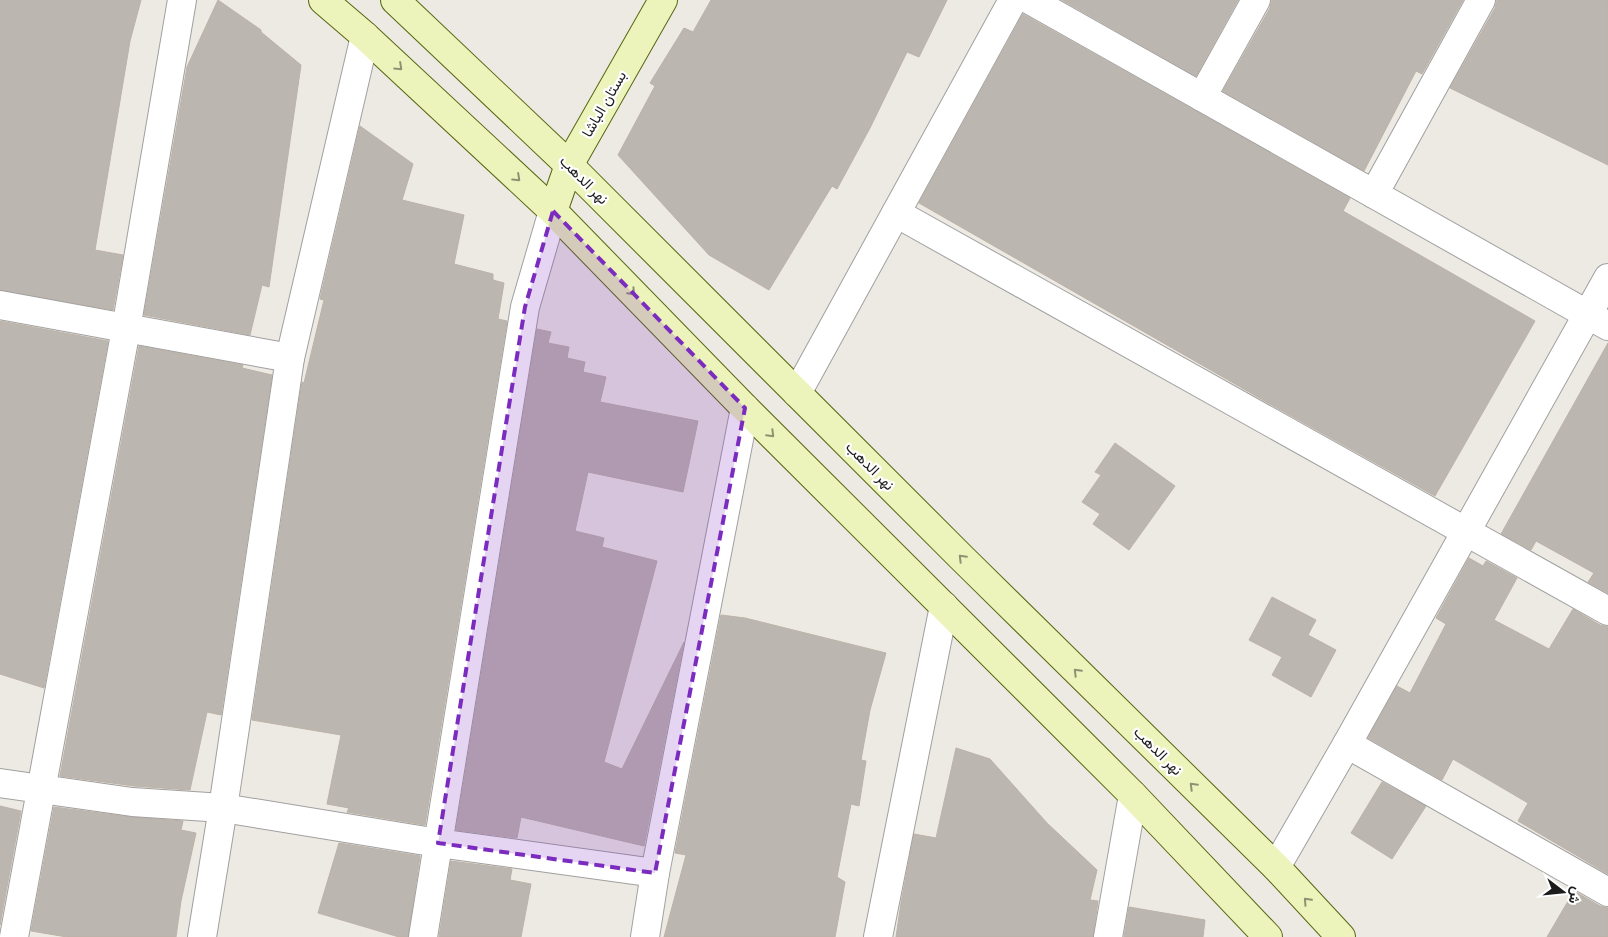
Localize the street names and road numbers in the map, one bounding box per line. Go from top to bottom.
street label: بستان الباشا [577,67,630,140]
street label: نهر الدهب [556,151,613,208]
street label: نهر الدهب [842,437,899,494]
street label: نهر الدهب [1130,722,1187,779]

